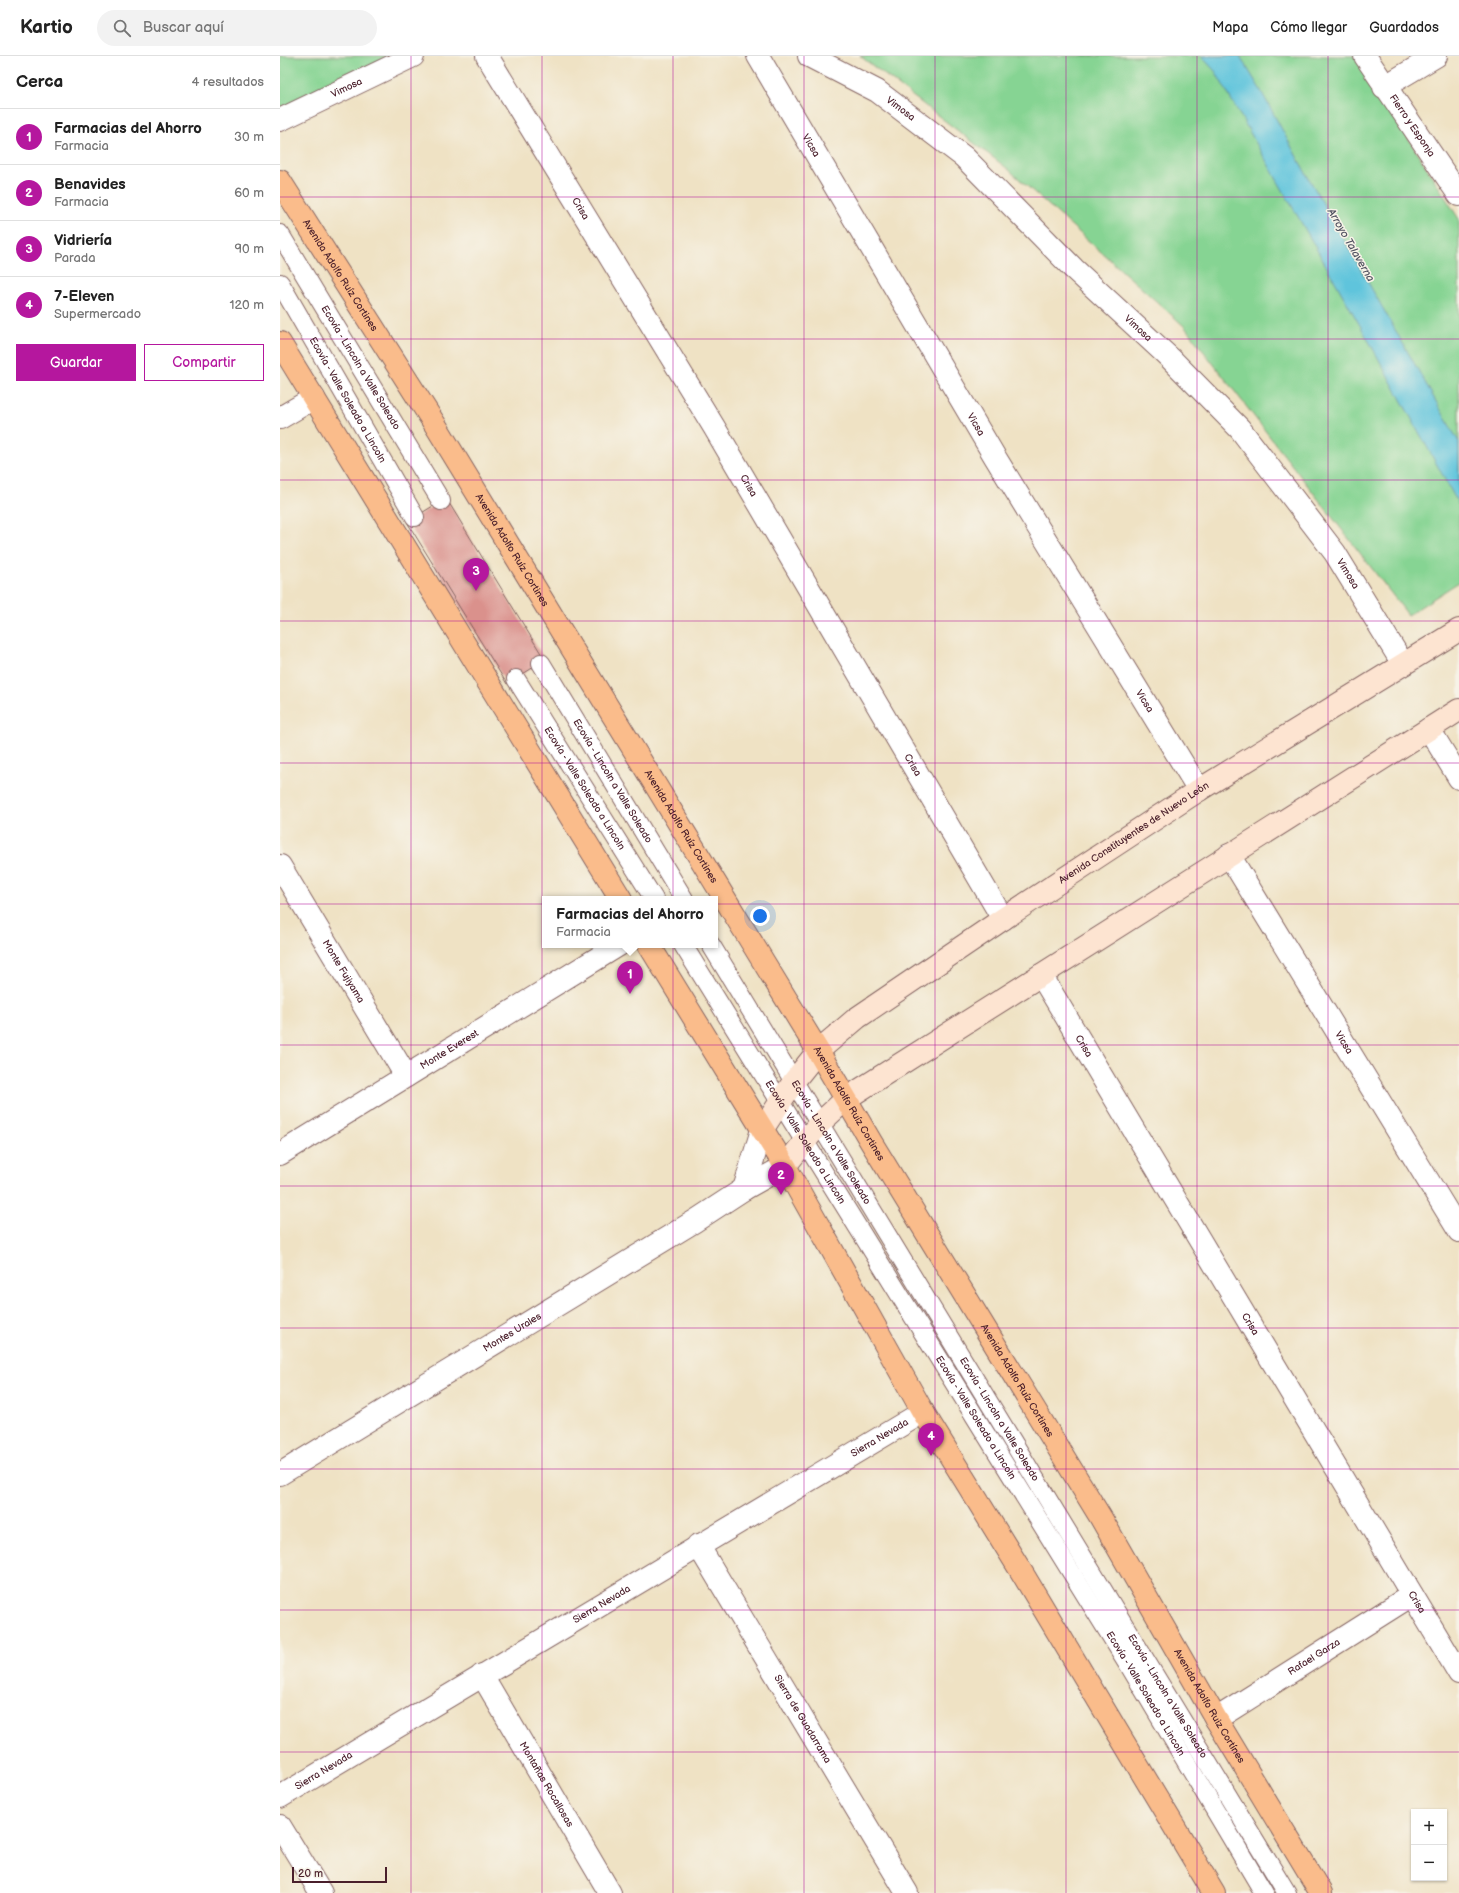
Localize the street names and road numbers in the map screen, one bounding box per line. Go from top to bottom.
street label: Vimosa [329,75,365,101]
street label: Fierro y Esponja [1387,92,1438,159]
street label: Vimosa [884,94,918,124]
street label: Vicsa [800,132,822,159]
street label: Crisa [569,195,592,222]
street label: Avenida Adolfo Ruíz Cortines [300,217,380,334]
street label: Ecovía - Lincoln a Valle Soleado [319,303,403,432]
street label: Vimosa [1122,313,1155,344]
street label: Ecovía - Valle Soleado a Lincoln [307,335,389,465]
street label: Vicsa [964,411,987,438]
street label: Crisa [737,472,760,499]
street label: Avenida Adolfo Ruíz Cortines [473,491,551,609]
street label: Vimosa [1334,557,1362,591]
street label: Vicsa [1133,687,1156,715]
street label: Ecovía - Lincoln a Valle Soleado [570,717,655,846]
street label: Ecovía - Valle Soleado a Lincoln [541,725,628,852]
street label: Crisa [901,752,924,779]
street label: Avenida Adolfo Ruíz Cortines [642,768,720,885]
street label: Avenida Constituyentes de Nuevo León [1057,779,1211,887]
street label: Monte Fujiyama [320,938,367,1005]
street label: Monte Everest [418,1027,481,1072]
street label: Vicsa [1332,1029,1355,1057]
street label: Crisa [1072,1033,1095,1060]
street label: Avenida Adolfo Ruíz Cortines [811,1044,887,1163]
street label: Ecovía - Valle Soleado a Lincoln [762,1078,848,1206]
street label: Ecovía - Lincoln a Valle Soleado [789,1078,873,1207]
street label: Montes Urales [481,1310,544,1355]
street label: Crisa [1239,1311,1262,1338]
street label: Avenida Adolfo Ruíz Cortines [978,1322,1056,1439]
street label: Ecovía - Valle Soleado a Lincoln [933,1354,1019,1482]
street label: Ecovía - Lincoln a Valle Soleado [957,1355,1042,1484]
street label: Sierra Nevada [849,1416,911,1460]
street label: Sierra Nevada [571,1582,633,1626]
street label: Crisa [1405,1589,1428,1616]
street label: Ecovía - Valle Soleado a Lincoln [1103,1629,1188,1758]
street label: Ecovía - Lincoln a Valle Soleado [1125,1632,1210,1761]
street label: Rafael Garza [1286,1636,1343,1678]
street label: Avenida Adolfo Ruiz Cortínes [1171,1647,1247,1765]
street label: Sierra de Guadarrama [771,1673,834,1766]
street label: Montañas Rocallosas [517,1740,576,1829]
street label: Sierra Nevada [293,1749,355,1793]

